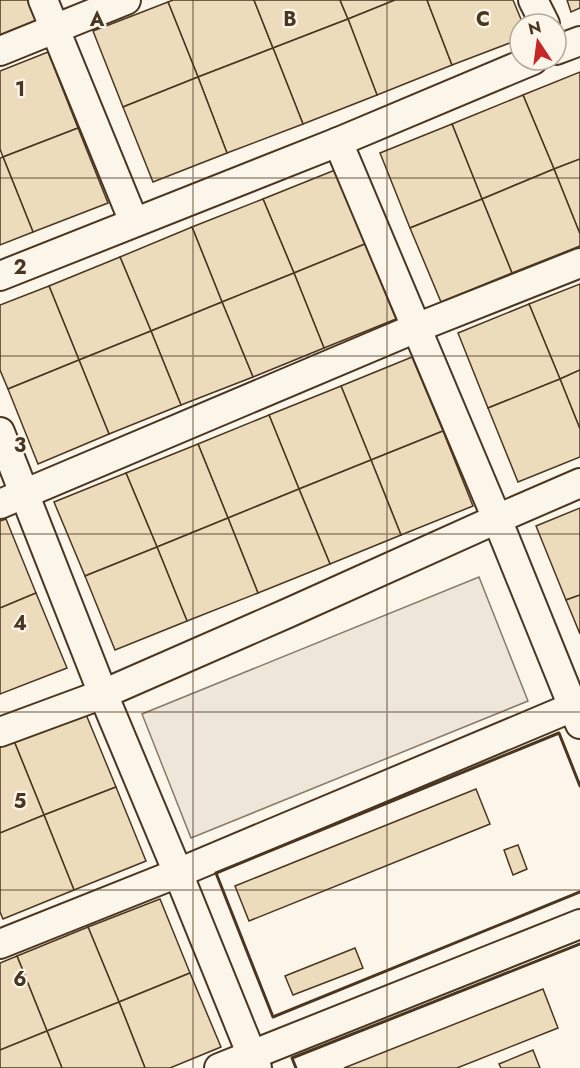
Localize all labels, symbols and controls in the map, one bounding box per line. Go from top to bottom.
text: A [89,5,105,34]
text: B [283,5,297,34]
text: C [476,5,490,34]
north arrow [508,12,568,72]
text: N [526,15,544,41]
text: 1 [15,75,25,104]
text: 2 [13,253,27,282]
text: 3 [14,431,26,460]
text: 4 [13,609,27,638]
text: 5 [14,787,27,816]
text: 6 [13,965,27,994]

